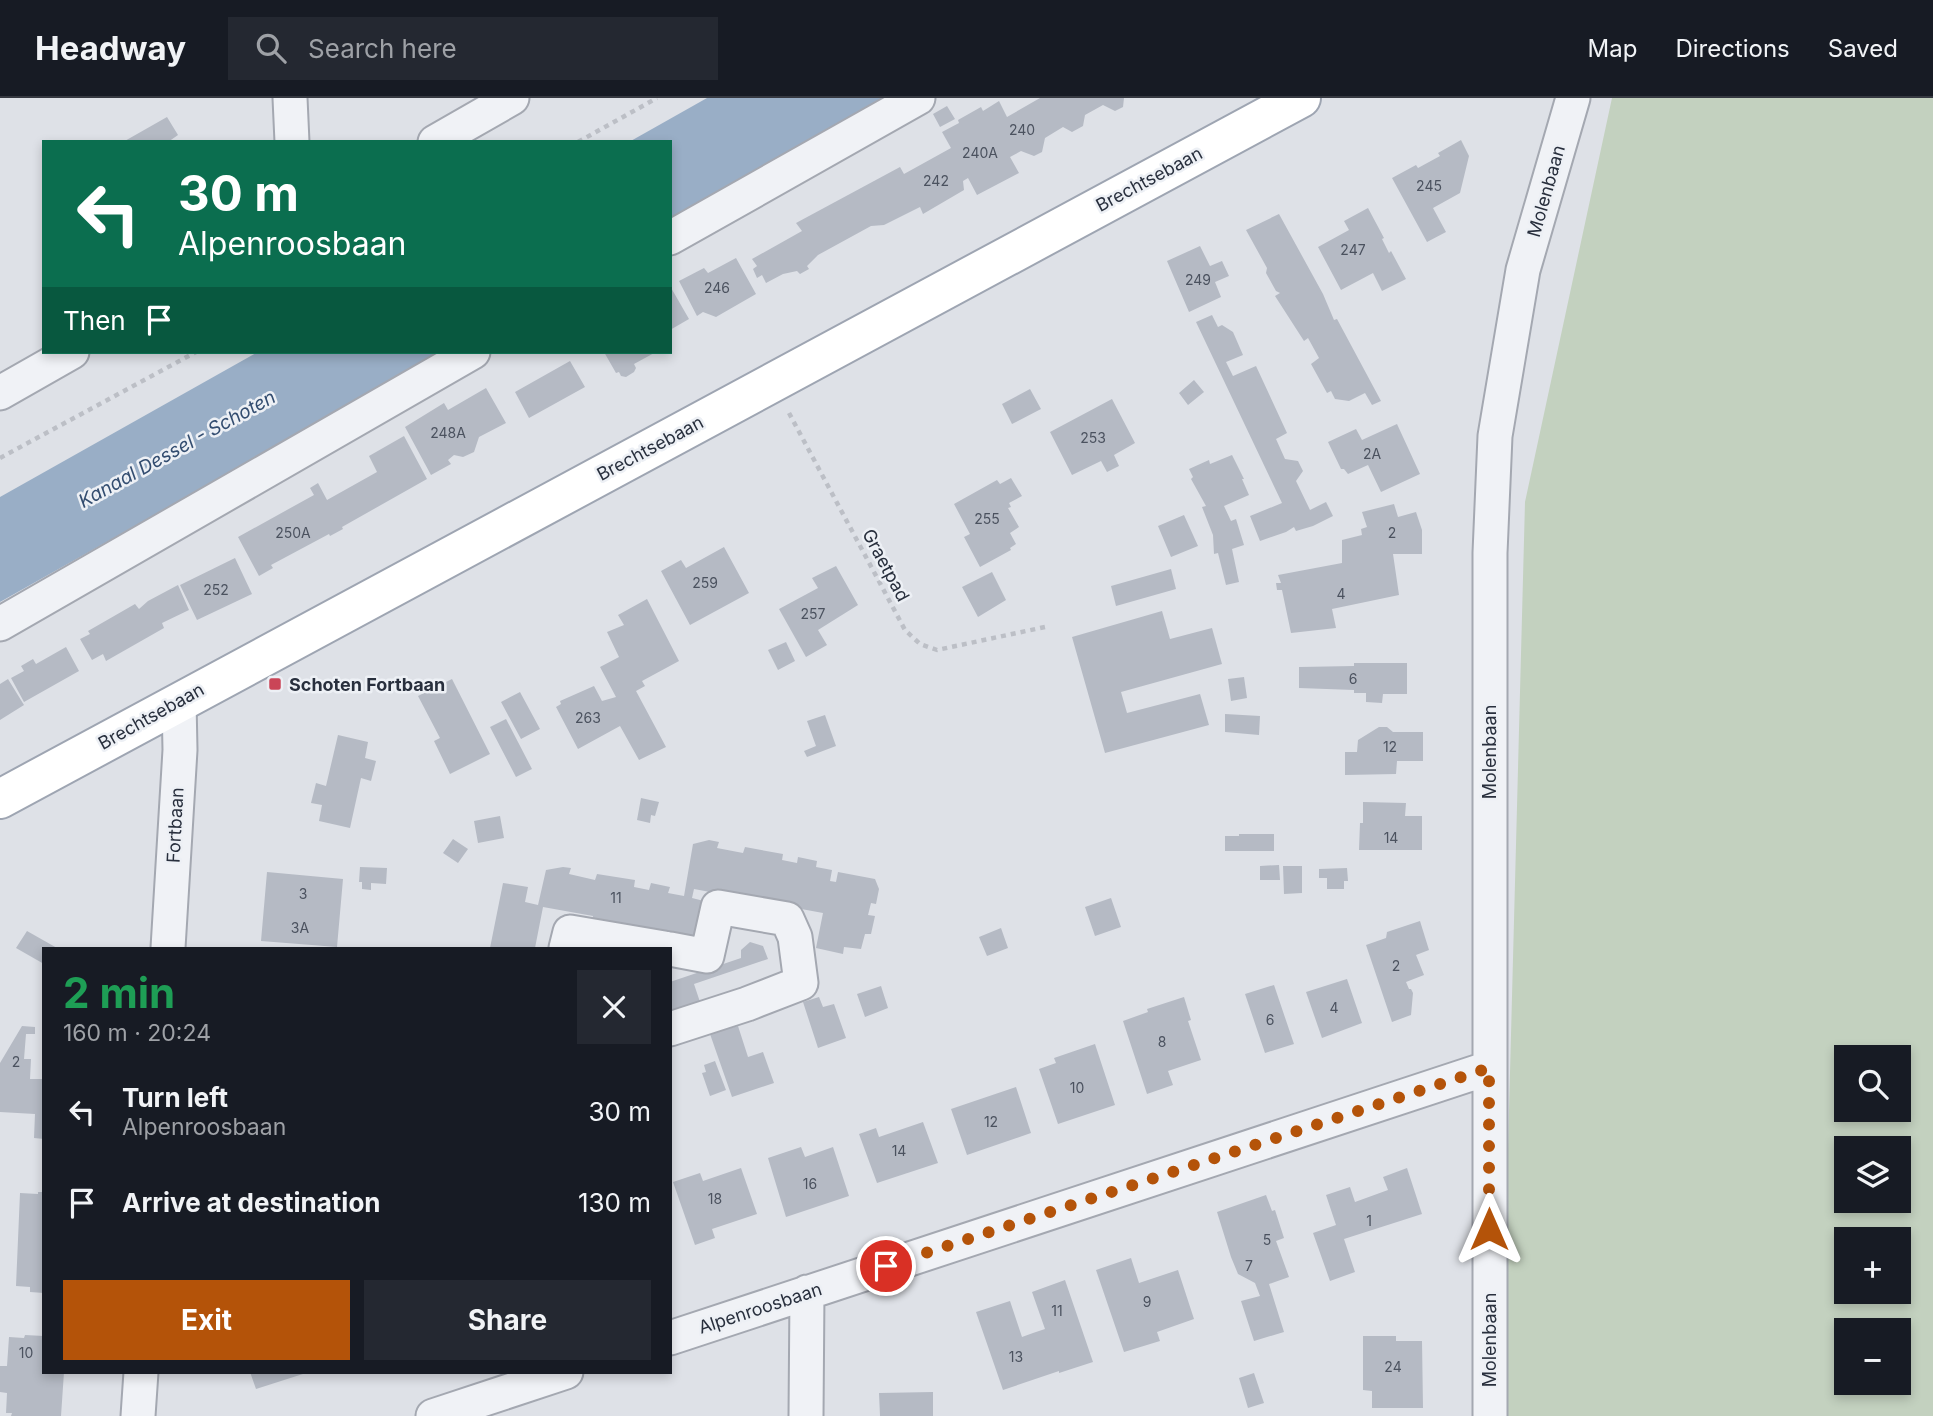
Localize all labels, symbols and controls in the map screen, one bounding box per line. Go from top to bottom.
search box [228,17,718,80]
text: Headway [35,28,186,68]
icon: search [252,29,290,67]
text: Search here [308,33,457,64]
text: Map [1588,34,1637,63]
text: Directions [1675,34,1790,63]
text: Saved [1828,34,1898,63]
house number: 240 [1009,121,1035,138]
street label: Brechtsebaan [1092,142,1206,216]
street label: Molenbaan [1523,143,1569,239]
house number: 240A [962,144,998,161]
text: 30 m [178,164,299,223]
icon: left [63,168,154,259]
house number: 242 [923,172,949,189]
house number: 245 [1416,177,1442,194]
text: Alpenroosbaan [178,224,407,263]
house number: 247 [1340,241,1366,258]
house number: 249 [1185,271,1211,288]
house number: 246 [704,279,730,296]
icon: arrive [140,301,178,339]
text: Then [63,305,126,336]
water label: Kanaal Dessel - Schoten [74,385,280,513]
street label: Brechtsebaan [593,411,707,485]
house number: 248A [430,424,466,441]
house number: 253 [1080,429,1106,446]
house number: 2A [1363,445,1381,462]
house number: 255 [974,510,1000,527]
house number: 250A [275,524,311,541]
house number: 2 [1388,524,1396,541]
street label: Graetpad [858,525,914,605]
house number: 259 [692,574,718,591]
house number: 252 [203,581,229,598]
house number: 4 [1336,585,1346,602]
house number: 257 [801,605,826,622]
house number: 6 [1349,670,1357,687]
place label: Schoten Fortbaan [289,674,445,695]
marker: Schoten Fortbaan [267,676,283,692]
street label: Brechtsebaan [95,678,207,754]
street label: Molenbaan [1479,705,1500,799]
house number: 263 [575,709,601,726]
house number: 12 [1383,738,1397,755]
street label: Fortbaan [163,787,187,863]
house number: 14 [1384,829,1398,846]
house number: 3 [299,885,307,902]
house number: 11 [610,889,622,906]
house number: 3A [291,919,309,936]
house number: 2 [1392,957,1400,974]
text: 2 min [63,967,175,1018]
button: close [577,970,651,1044]
house number: 4 [1329,999,1339,1016]
house number: 6 [1266,1011,1274,1028]
text: 160 m · 20:24 [63,1019,211,1047]
house number: 8 [1158,1033,1166,1050]
map controls [1834,1045,1911,1395]
button: search [1834,1045,1911,1122]
house number: 2 [12,1053,20,1070]
house number: 10 [1070,1079,1084,1096]
text: Turn left [122,1082,228,1113]
icon: left [63,1093,101,1131]
text: 30 m [588,1096,651,1127]
text: Alpenroosbaan [122,1113,286,1141]
house number: 12 [984,1113,998,1130]
button: layers [1834,1136,1911,1213]
house number: 14 [892,1142,906,1159]
house number: 16 [803,1175,817,1192]
icon: arrive [63,1184,101,1222]
text: Arrive at destination [122,1187,381,1218]
text: 130 m [578,1187,651,1218]
house number: 18 [708,1190,722,1207]
position arrow [1452,1192,1526,1266]
house number: 1 [1366,1212,1372,1229]
button: + [1834,1227,1911,1304]
house number: 5 [1263,1231,1271,1248]
pin [856,1236,916,1296]
icon: arrive [867,1247,905,1285]
house number: 7 [1245,1257,1253,1274]
street label: Alpenroosbaan [696,1278,824,1338]
button: Exit [63,1280,350,1360]
button: Share [364,1280,651,1360]
house number: 9 [1143,1293,1151,1310]
street label: Molenbaan [1479,1293,1500,1387]
house number: 11 [1051,1302,1063,1319]
button: − [1834,1318,1911,1395]
house number: 10 [19,1344,33,1361]
house number: 13 [1009,1348,1023,1365]
house number: 24 [1384,1358,1402,1375]

